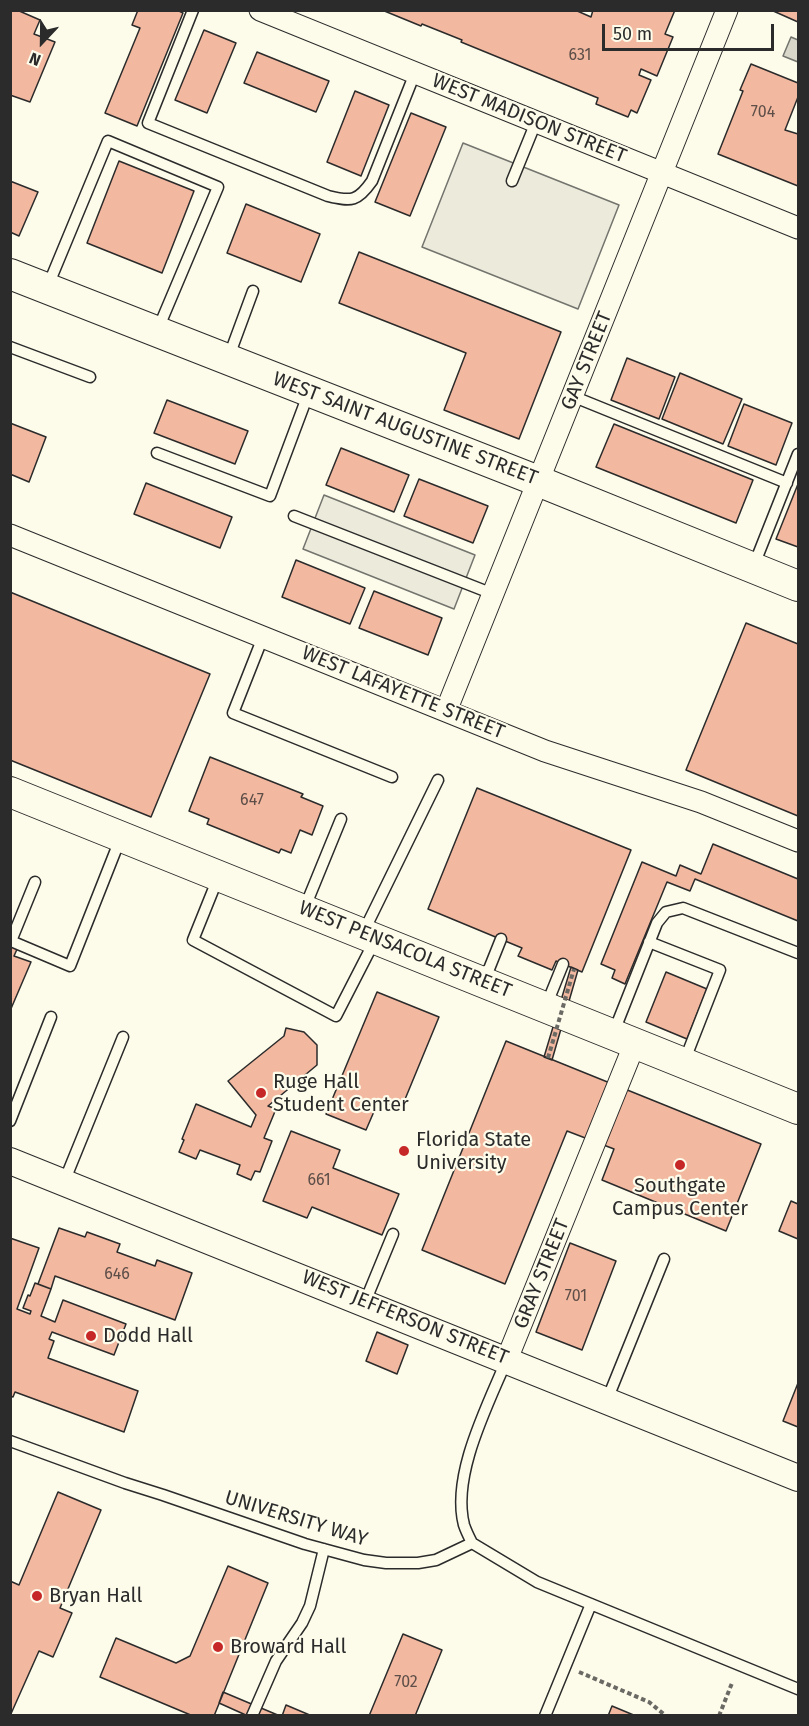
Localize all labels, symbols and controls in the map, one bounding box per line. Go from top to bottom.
north arrow [12,12,72,72]
scale bar [605,12,778,50]
text: 50 m [613,23,652,45]
house number: 631 [569,46,591,66]
text: N [27,48,44,70]
street label: WEST MADISON STREET [428,69,630,169]
house number: 704 [751,103,775,123]
street label: GAY STREET [556,308,618,414]
street label: WEST SAINT AUGUSTINE STREET [269,367,541,491]
street label: WEST LAFAYETTE STREET [298,641,508,745]
house number: 647 [240,791,264,811]
street label: WEST PENSACOLA STREET [295,896,515,1004]
place label: Ruge Hall Student Center [273,1070,409,1117]
marker: Ruge Hall Student Center [254,1086,268,1100]
place label: Florida State University [416,1128,531,1175]
marker: Florida State University [397,1144,411,1158]
marker: Southgate Campus Center [673,1158,687,1172]
house number: 661 [307,1171,331,1191]
place label: Southgate Campus Center [612,1174,748,1221]
street label: GRAY STREET [509,1216,575,1332]
house number: 646 [104,1265,130,1285]
street label: WEST JEFFERSON STREET [298,1266,512,1370]
house number: 701 [565,1287,587,1307]
place label: Dodd Hall [103,1324,193,1348]
marker: Dodd Hall [84,1329,98,1343]
street label: UNIVERSITY WAY [222,1486,370,1552]
place label: Bryan Hall [49,1584,142,1608]
marker: Bryan Hall [30,1589,44,1603]
place label: Broward Hall [230,1635,346,1659]
marker: Broward Hall [211,1640,225,1654]
house number: 702 [394,1673,418,1693]

